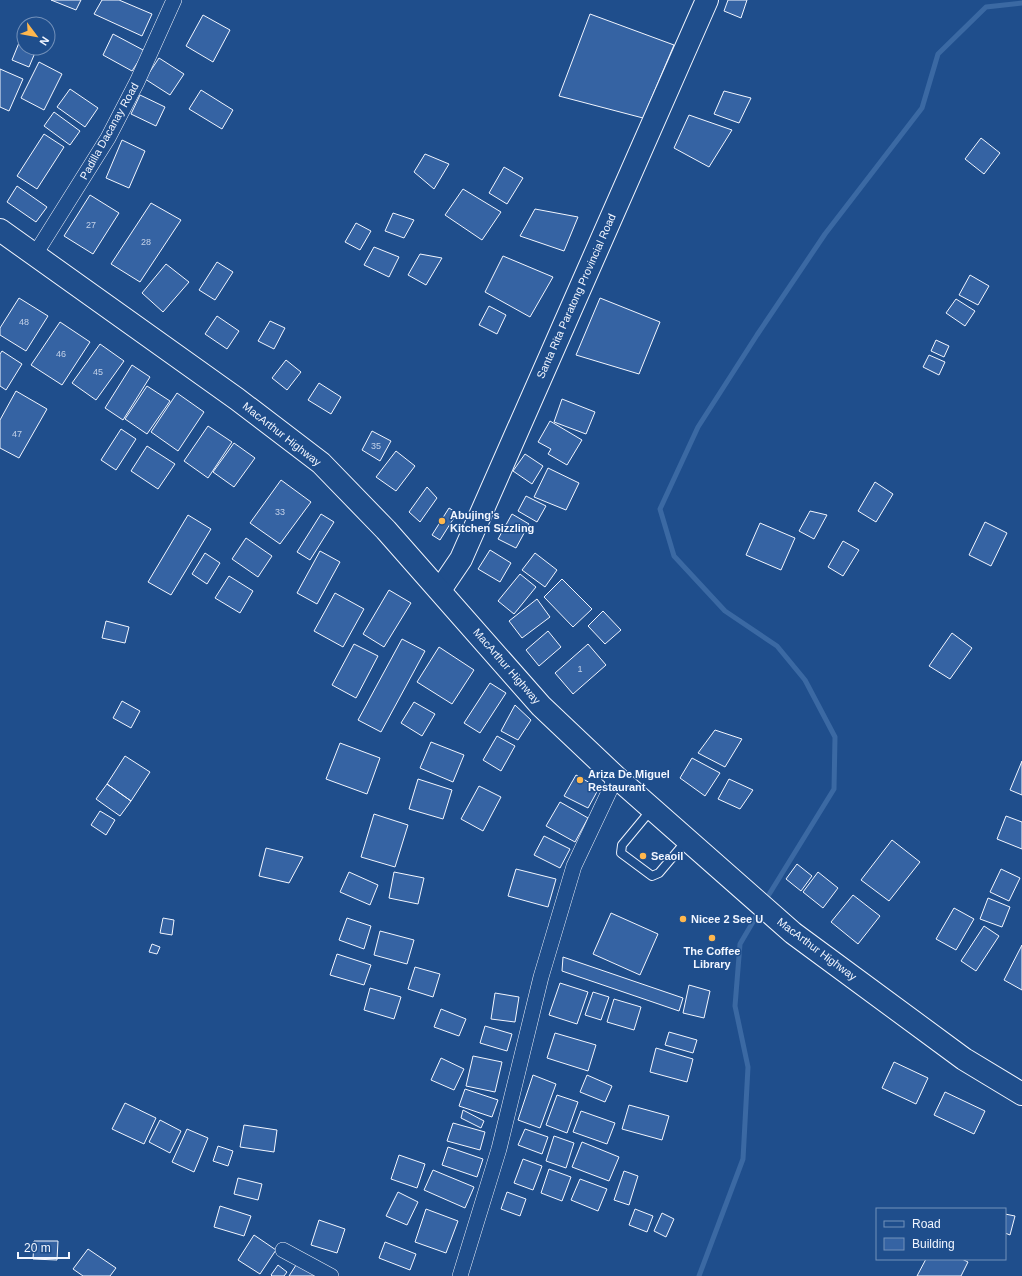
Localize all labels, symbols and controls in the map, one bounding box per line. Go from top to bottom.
north arrow [16,16,56,56]
text: N [37,35,52,48]
street label: Padilla Dacanay Road [77,80,141,182]
street label: Santa Rita Paratong Provincial Road [534,212,618,380]
house number: 27 [86,220,96,230]
house number: 28 [141,237,151,247]
house number: 48 [19,317,29,327]
house number: 46 [56,349,66,359]
house number: 45 [93,367,103,377]
street label: MacArthur Highway [240,400,324,469]
house number: 47 [12,429,22,439]
house number: 35 [371,441,381,451]
house number: 33 [275,507,285,517]
place label: Abujing's Kitchen Sizzling [450,509,534,534]
marker: Abujing's Kitchen Sizzling [437,516,447,526]
street label: MacArthur Highway [471,626,543,707]
house number: 1 [577,664,583,674]
place label: Ariza De Miguel Restaurant [588,768,670,793]
marker: Ariza De Miguel Restaurant [575,775,585,785]
place label: Seaoil [651,850,683,862]
marker: Seaoil [638,851,648,861]
place label: Nicee 2 See U [691,913,763,925]
marker: Nicee 2 See U [678,914,688,924]
street label: MacArthur Highway [775,915,859,983]
marker: The Coffee Library [707,933,717,943]
place label: The Coffee Library [684,945,740,970]
legend [876,1208,1006,1260]
text: Road [912,1217,941,1231]
scale bar [18,1234,69,1260]
text: Building [912,1237,955,1251]
text: 20 m [24,1241,51,1255]

